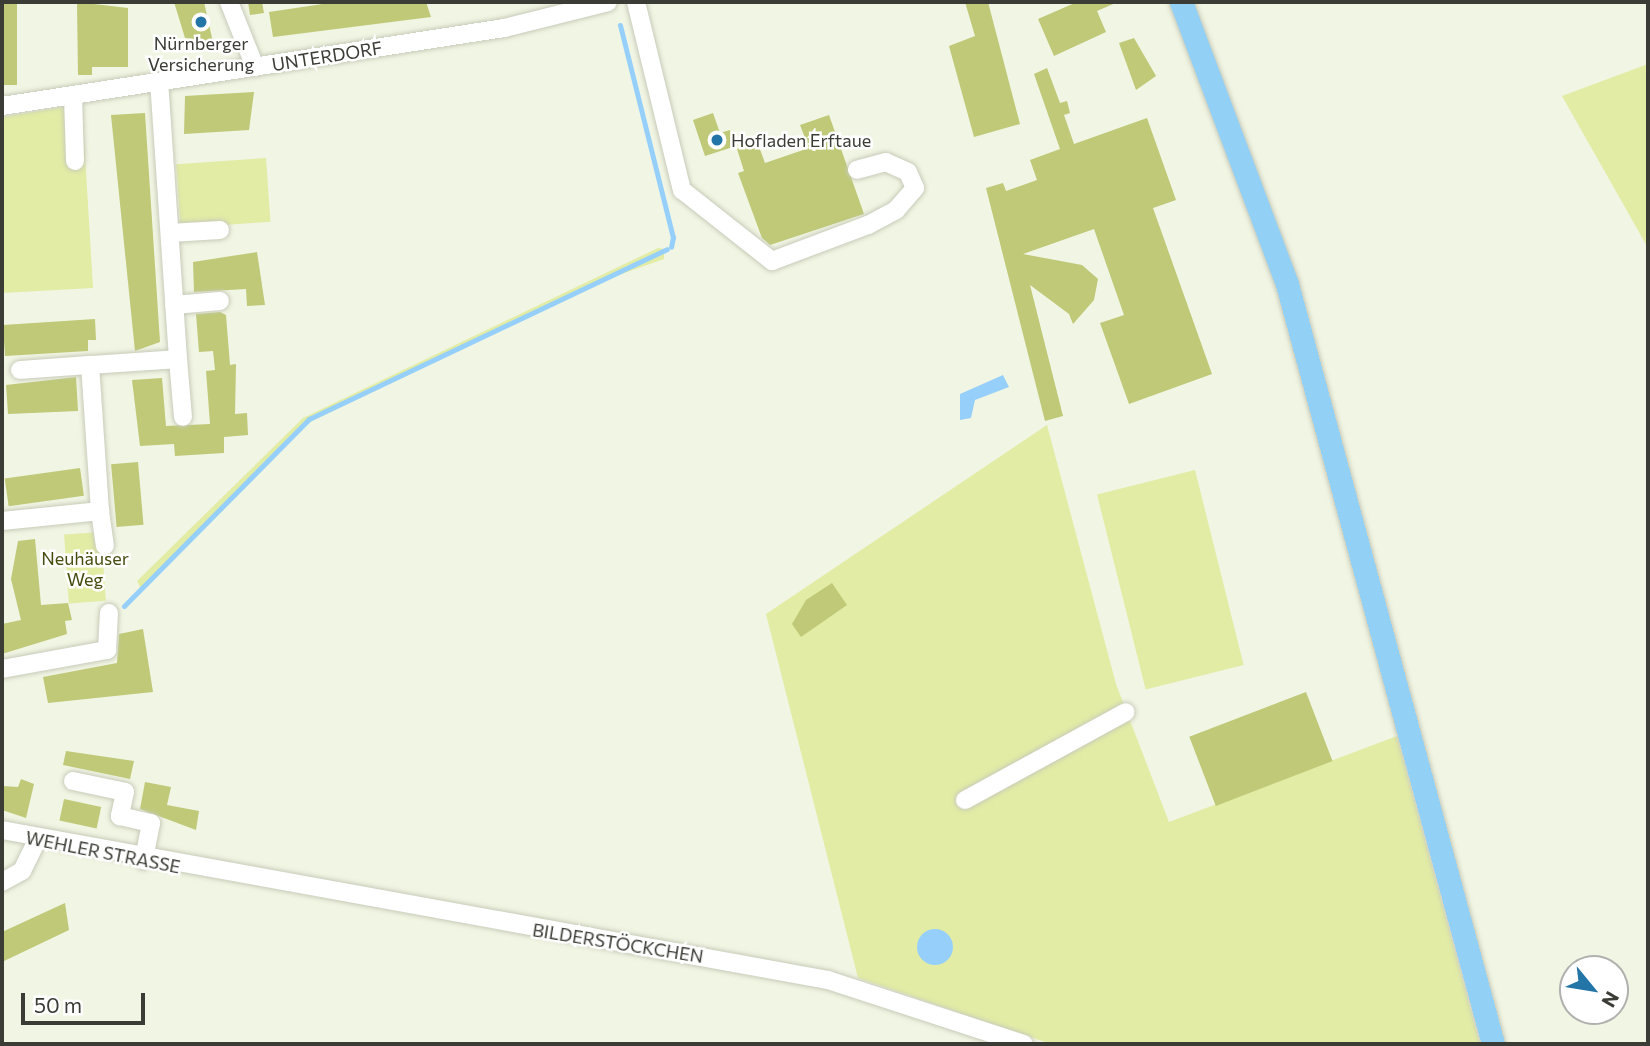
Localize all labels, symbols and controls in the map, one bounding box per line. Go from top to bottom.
marker: Nürnberger Versicherung [193,14,209,30]
place label: Nürnberger Versicherung [148,33,254,76]
street label: UNTERDORF [270,37,384,75]
place label: Hofladen Erftaue [731,129,871,151]
marker: Hofladen Erftaue [709,132,725,148]
park label: Neuhäuser Weg [41,548,129,590]
street label: WEHLER STRASSE [24,826,182,878]
street label: BILDERSTÖCKCHEN [531,919,705,967]
north arrow [1559,955,1629,1025]
scale bar [24,979,149,1023]
text: N [1597,988,1624,1012]
text: 50 m [34,992,82,1017]

